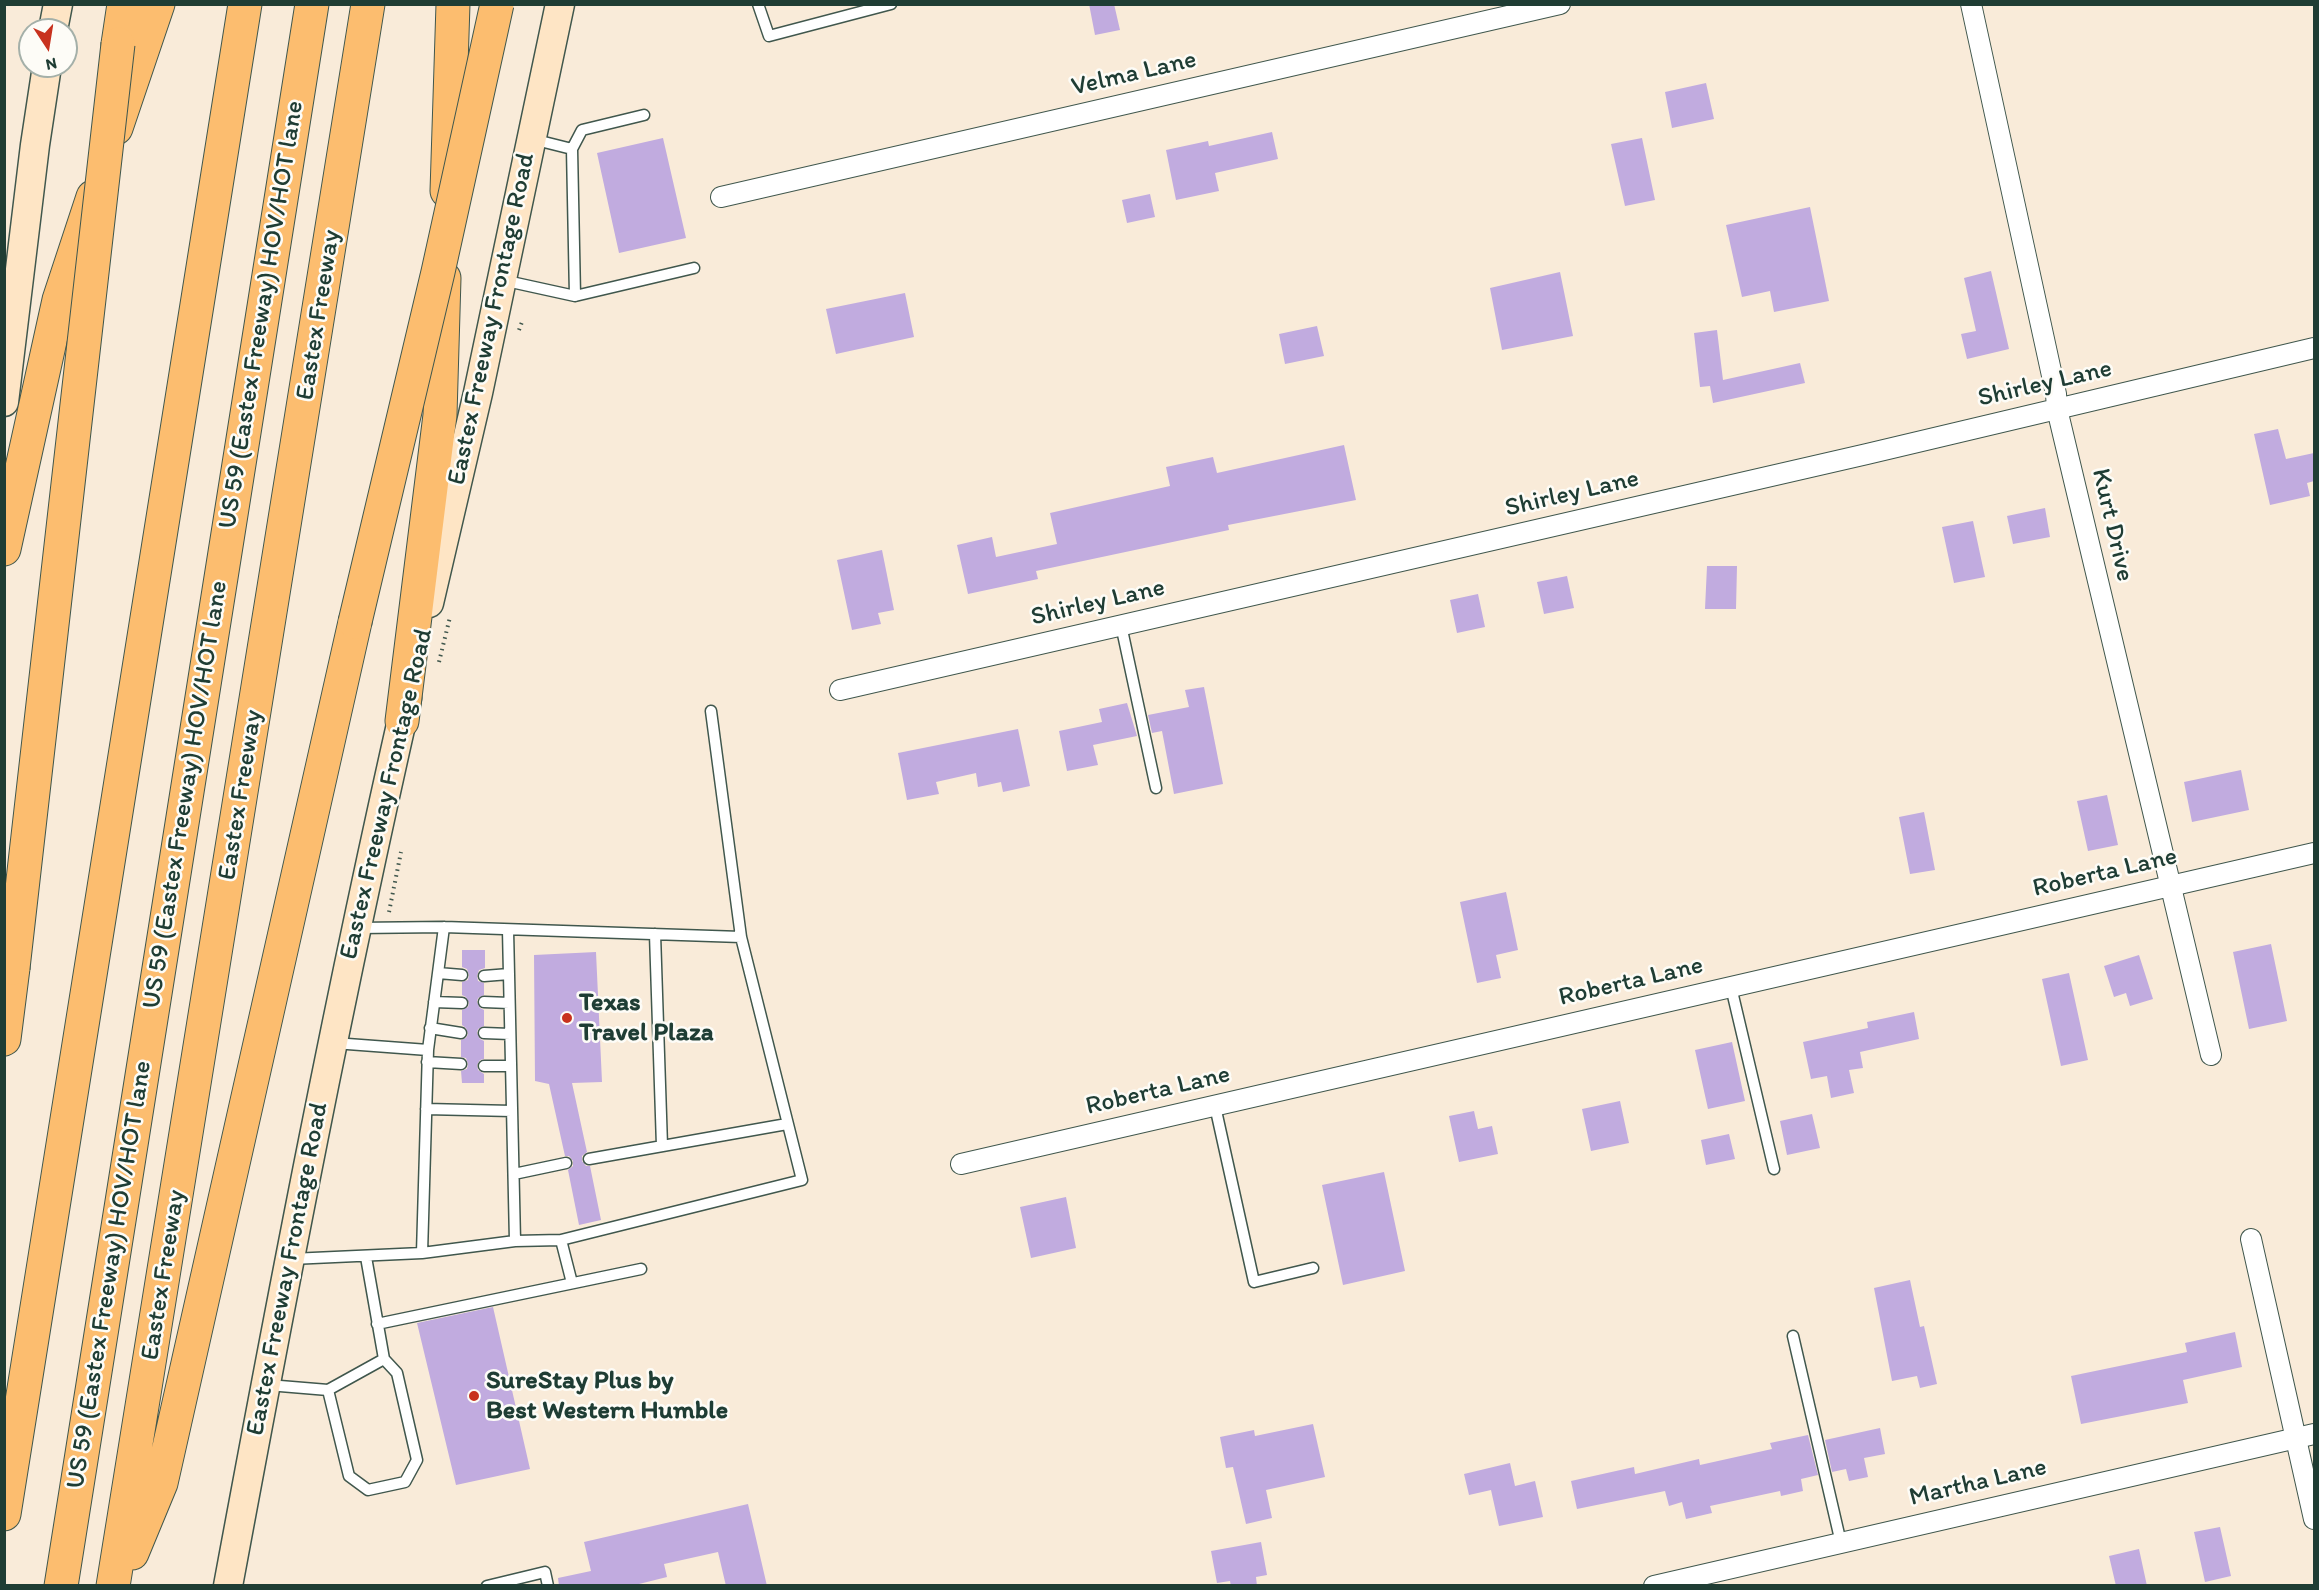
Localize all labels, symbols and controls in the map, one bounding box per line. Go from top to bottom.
north arrow [18,18,78,78]
street label: Velma Lane [1068,44,1200,104]
text: N [44,54,59,75]
street label: US 59 (Eastex Freeway) HOV/HOT lane [213,99,311,531]
street label: Eastex Freeway Frontage Road [442,150,542,488]
street label: Eastex Freeway [290,228,348,402]
street label: Shirley Lane [1975,353,2115,415]
street label: Shirley Lane [1502,463,1642,525]
street label: Kurt Drive [2084,465,2140,585]
street label: Shirley Lane [1028,572,1168,634]
street label: US 59 (Eastex Freeway) HOV/HOT lane [137,579,235,1011]
street label: Eastex Freeway Frontage Road [334,625,440,963]
street label: Eastex Freeway [212,708,270,882]
street label: Roberta Lane [2030,841,2180,905]
street label: Roberta Lane [1556,950,1706,1014]
place label: Texas Travel Plaza [579,987,714,1048]
marker: Texas Travel Plaza [560,1011,574,1025]
street label: US 59 (Eastex Freeway) HOV/HOT lane [61,1059,159,1491]
street label: Roberta Lane [1083,1059,1233,1123]
street label: Eastex Freeway Frontage Road [240,1100,336,1438]
street label: Eastex Freeway [135,1188,193,1362]
place label: SureStay Plus by Best Western Humble [486,1365,728,1426]
marker: SureStay Plus by Best Western Humble [467,1389,481,1403]
street label: Martha Lane [1906,1452,2050,1514]

